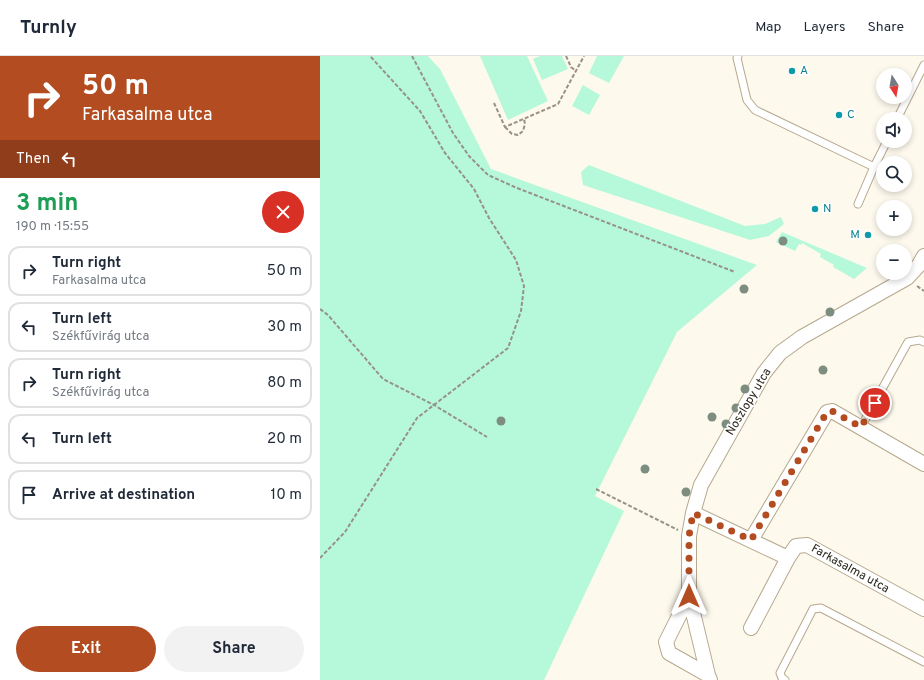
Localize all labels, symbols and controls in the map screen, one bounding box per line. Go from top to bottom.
text: Turnly [20,16,77,40]
text: Map [755,19,781,36]
text: Layers [803,19,845,36]
text: Share [867,19,904,36]
place label: A [800,63,808,79]
marker: A [787,66,797,76]
north arrow [876,68,912,104]
map controls [876,68,912,280]
text: 50 m [82,69,149,105]
icon: right [16,72,68,124]
text: Farkasalma utca [82,104,212,127]
place label: C [847,107,855,123]
marker: C [834,110,844,120]
button: sound [876,112,912,148]
icon: left [58,148,80,170]
text: Then [16,150,50,169]
button: search [876,156,912,192]
text: 3 min [16,189,78,219]
button: close [262,191,304,233]
button: + [876,200,912,236]
place label: N [823,201,832,217]
marker: N [810,204,820,214]
text: 190 m · 15:55 [16,219,89,235]
place label: M [850,227,860,243]
marker: M [863,230,873,240]
button: − [876,244,912,280]
text: Turn right [52,254,121,273]
icon: right [18,260,40,282]
text: 50 m [267,262,302,281]
text: Farkasalma utca [52,273,146,289]
text: Turn left [52,310,112,329]
icon: left [18,316,40,338]
text: 30 m [267,318,302,337]
text: Székfűvirág utca [52,329,149,345]
street label: Noszlopy utca [723,365,775,439]
text: Turn right [52,366,121,385]
icon: right [18,372,40,394]
text: 80 m [267,374,302,393]
text: Székfűvirág utca [52,385,149,401]
pin [858,386,892,420]
icon: arrive [864,392,886,414]
icon: left [18,428,40,450]
text: Turn left [52,430,112,449]
text: 20 m [267,430,302,449]
icon: arrive [18,484,40,506]
text: Arrive at destination [52,486,195,505]
text: 10 m [271,486,302,505]
street label: Farkasalma utca [808,541,892,597]
position arrow [668,575,710,617]
button: Exit [16,626,156,672]
button: Share [164,626,304,672]

